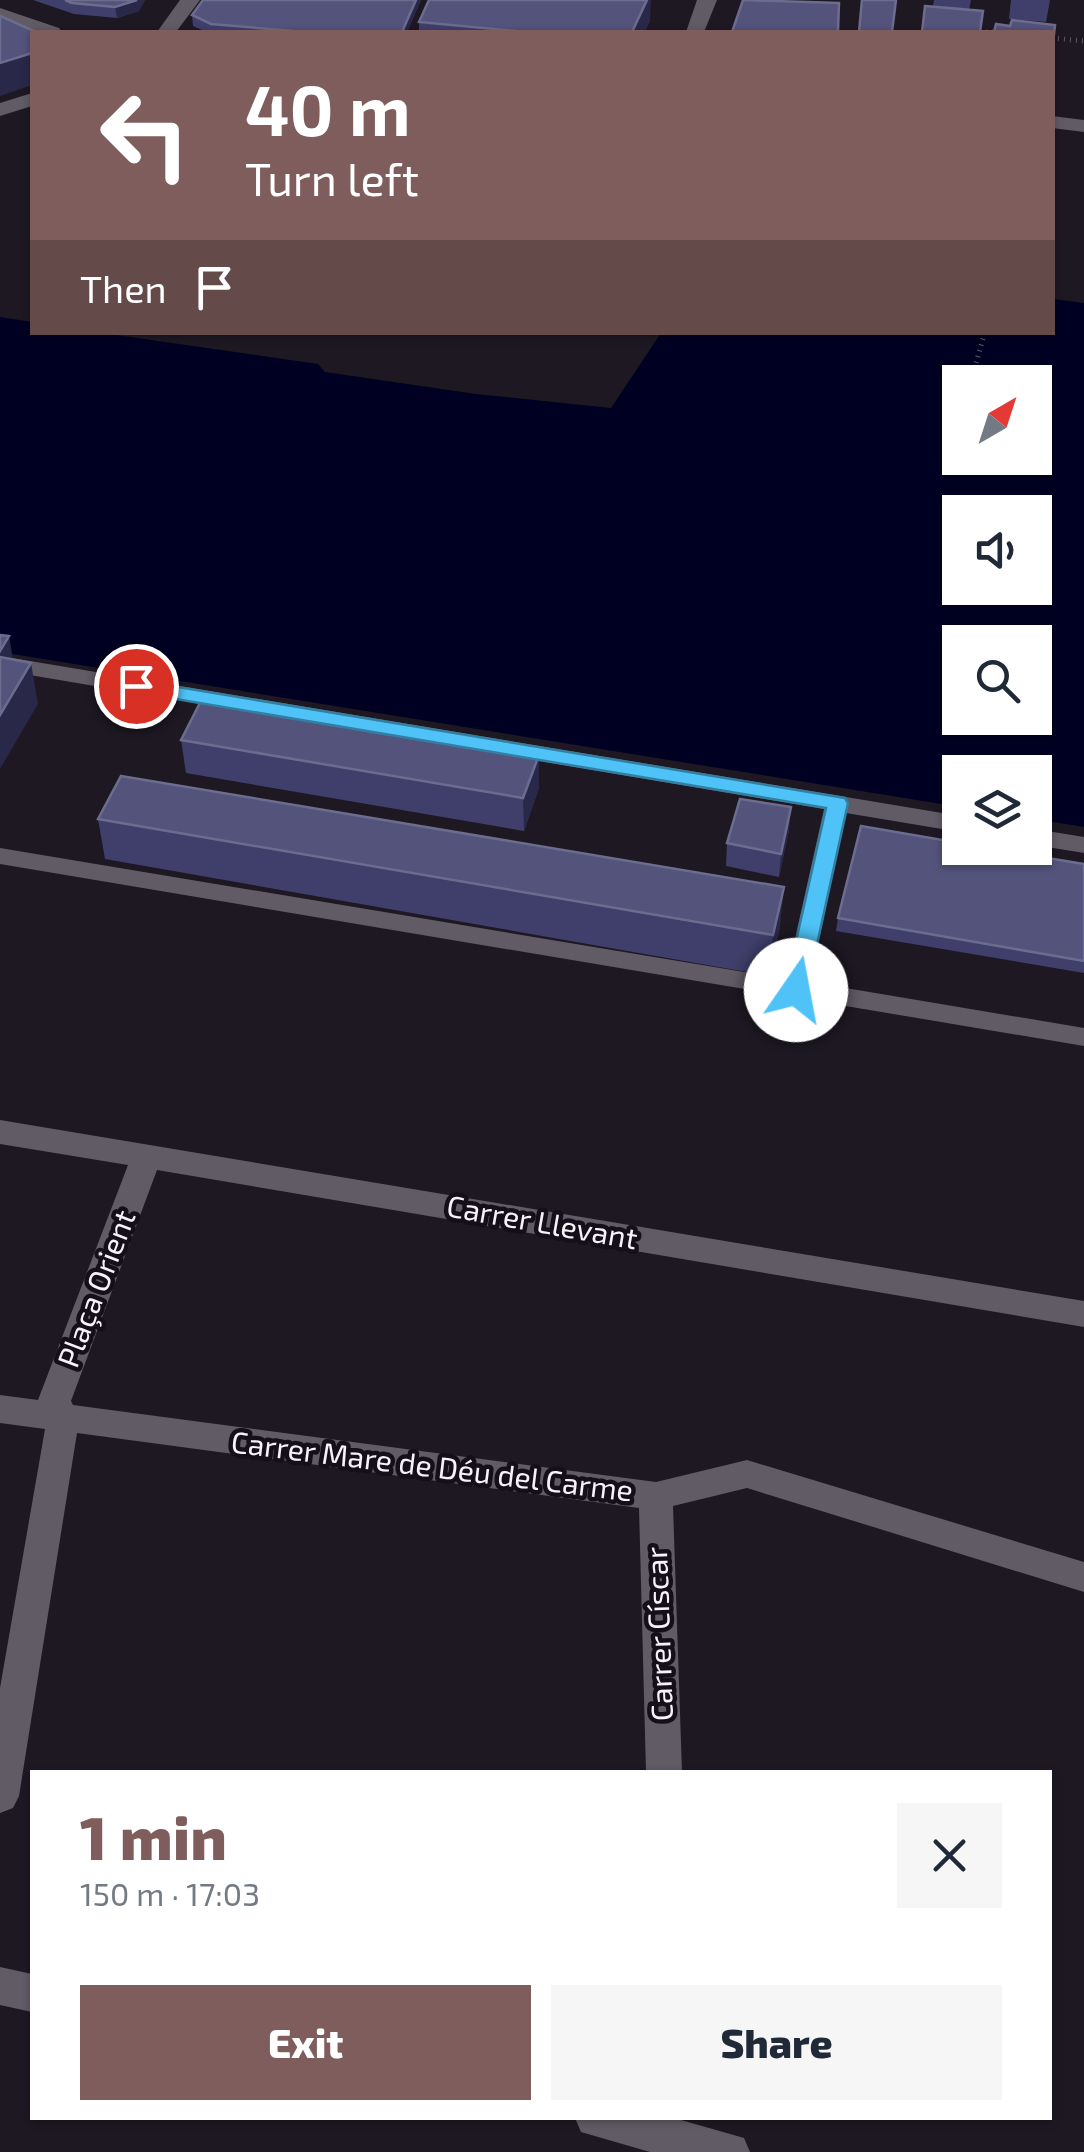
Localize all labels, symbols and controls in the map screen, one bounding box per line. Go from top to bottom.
text: 40 m [245,66,411,150]
icon: left [80,70,210,200]
text: Turn left [245,151,419,205]
icon: arrive [187,260,242,315]
text: Then [80,265,167,311]
north arrow [942,365,1052,475]
map controls [942,365,1052,865]
button: sound [942,495,1052,605]
button: search [942,625,1052,735]
pin [94,644,179,729]
icon: arrive [109,659,164,714]
button: layers [942,755,1052,865]
position arrow [744,938,848,1042]
street label: Carrer Llevant [444,1187,640,1256]
street label: Plaça Orient [49,1205,143,1372]
street label: Carrer Mare de Déu del Carme [229,1422,635,1508]
street label: Carrer Císcar [637,1546,679,1722]
text: 1 min [80,1800,227,1872]
button: close [897,1803,1002,1908]
text: 150 m · 17:03 [80,1874,260,1912]
button: Exit [80,1985,531,2100]
button: Share [551,1985,1002,2100]

